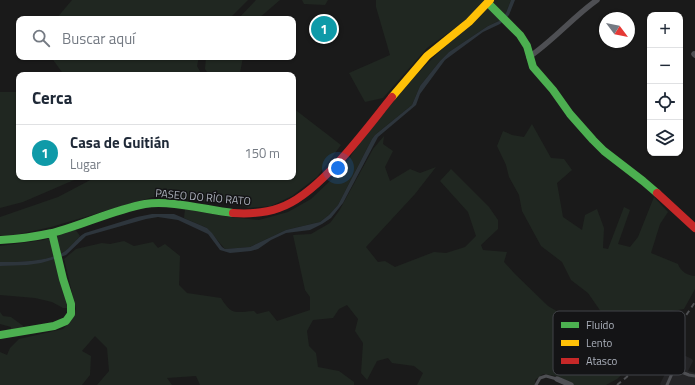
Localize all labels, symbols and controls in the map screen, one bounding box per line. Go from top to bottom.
north arrow [599,12,635,48]
map controls [647,12,683,156]
button: + [647,12,683,48]
pin: 1 [311,14,337,44]
search box [16,16,296,60]
icon: search [30,27,52,49]
text: Buscar aquí [62,27,135,50]
button: − [647,48,683,84]
button: locate [647,84,683,120]
text: Cerca [32,85,72,111]
button: layers [647,120,683,156]
text: Casa de Guitián [70,131,170,154]
text: 1 [41,143,49,163]
text: 150 m [244,143,280,163]
text: Lugar [70,154,101,174]
your location [328,158,348,178]
street label: PASEO DO RÍO RATO [155,185,251,209]
legend [553,311,685,375]
text: Fluido [586,317,614,333]
text: Lento [586,335,613,351]
text: Atasco [586,353,618,369]

